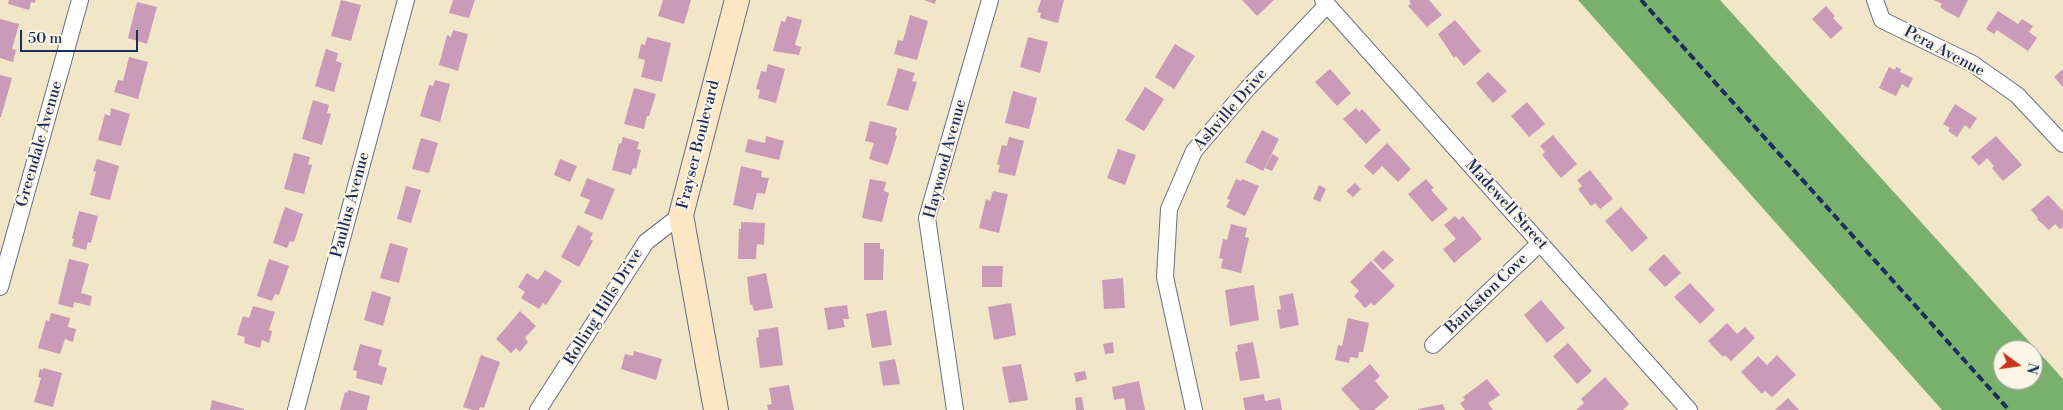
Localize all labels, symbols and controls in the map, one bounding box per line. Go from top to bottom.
scale bar [22,20,140,52]
street label: Pera Avenue [1900,23,1988,81]
text: 50 m [28,29,62,48]
street label: Ashville Drive [1190,65,1272,155]
street label: Greendale Avenue [13,79,67,209]
street label: Frayser Boulevard [674,79,724,211]
street label: Haywood Avenue [921,97,971,221]
street label: Paullus Avenue [328,150,374,260]
street label: Madewell Street [1461,156,1551,254]
street label: Rolling Hills Drive [560,245,648,369]
street label: Bankston Cove [1442,250,1532,338]
north arrow [1993,340,2043,390]
text: N [2022,361,2042,376]

